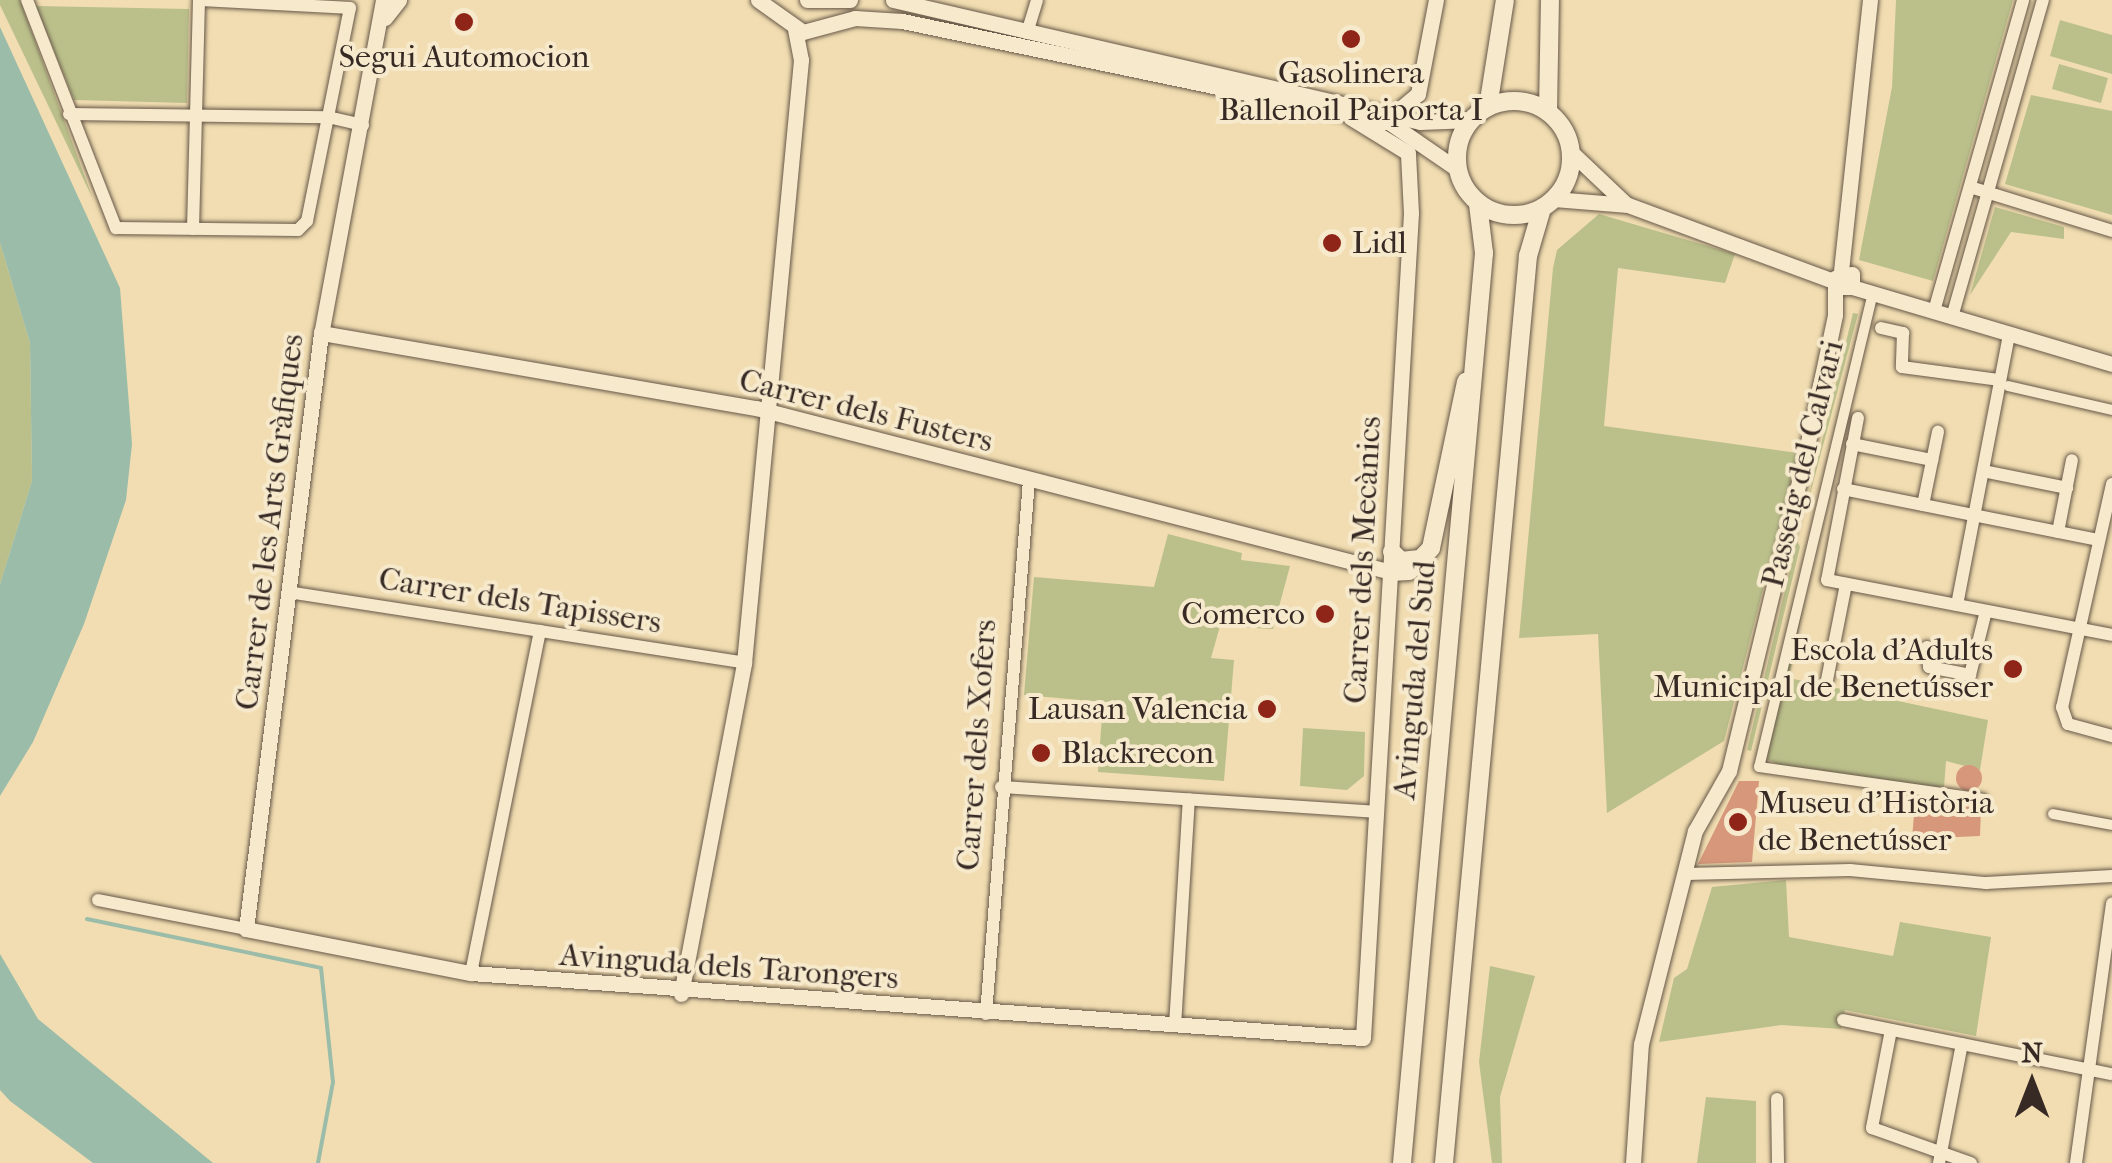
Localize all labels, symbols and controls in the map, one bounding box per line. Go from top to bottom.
marker: Segui Automocion [453,11,475,33]
marker: Gasolinera Ballenoil Paiporta I [1340,28,1362,50]
place label: Segui Automocion [339,38,589,76]
place label: Gasolinera Ballenoil Paiporta I [1219,55,1483,130]
place label: Lidl [1352,224,1407,262]
marker: Lidl [1321,232,1343,254]
street label: Carrer de les Arts Gràfiques [228,332,312,712]
street label: Passeig del Calvari [1754,336,1852,592]
street label: Carrer dels Fusters [735,361,997,461]
street label: Carrer dels Mecànics [1336,415,1390,705]
street label: Avinguda del Sud [1385,559,1445,801]
street label: Carrer dels Tapissers [376,560,664,642]
place label: Comerco [1181,595,1305,633]
marker: Comerco [1314,603,1336,625]
street label: Carrer dels Xofers [949,618,1005,872]
place label: Escola d'Adults Municipal de Benetússer [1653,632,1993,707]
marker: Escola d'Adults Municipal de Benetússer [2002,658,2024,680]
place label: Lausan Valencia [1028,690,1247,728]
marker: Lausan Valencia [1256,698,1278,720]
place label: Blackrecon [1061,734,1214,772]
marker: Blackrecon [1030,742,1052,764]
place label: Museu d'Història de Benetússer [1758,785,1994,860]
marker: Museu d'Història de Benetússer [1727,811,1749,833]
street label: Avinguda dels Tarongers [558,936,900,998]
north arrow [1982,1033,2082,1133]
text: N [2021,1036,2043,1069]

